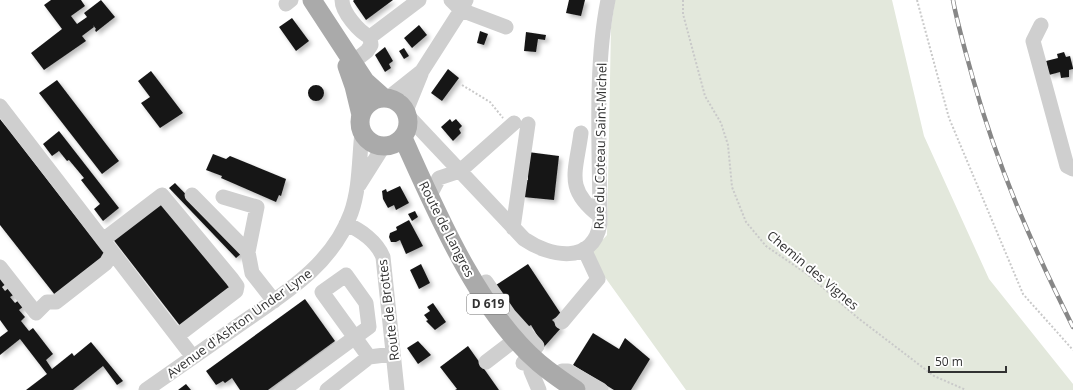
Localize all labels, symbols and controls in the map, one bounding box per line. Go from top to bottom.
street label: Rue du Coteau Saint-Michel [590,63,610,229]
street label: Route de Langres [415,178,479,280]
street label: Chemin des Vignes [763,226,863,314]
street label: Route de Brottes [373,258,403,362]
street label: Avenue d'Ashton Under Lyne [163,264,315,382]
road number: D 619 [467,294,509,314]
scale bar [929,348,1006,374]
text: 50 m [935,353,963,370]

